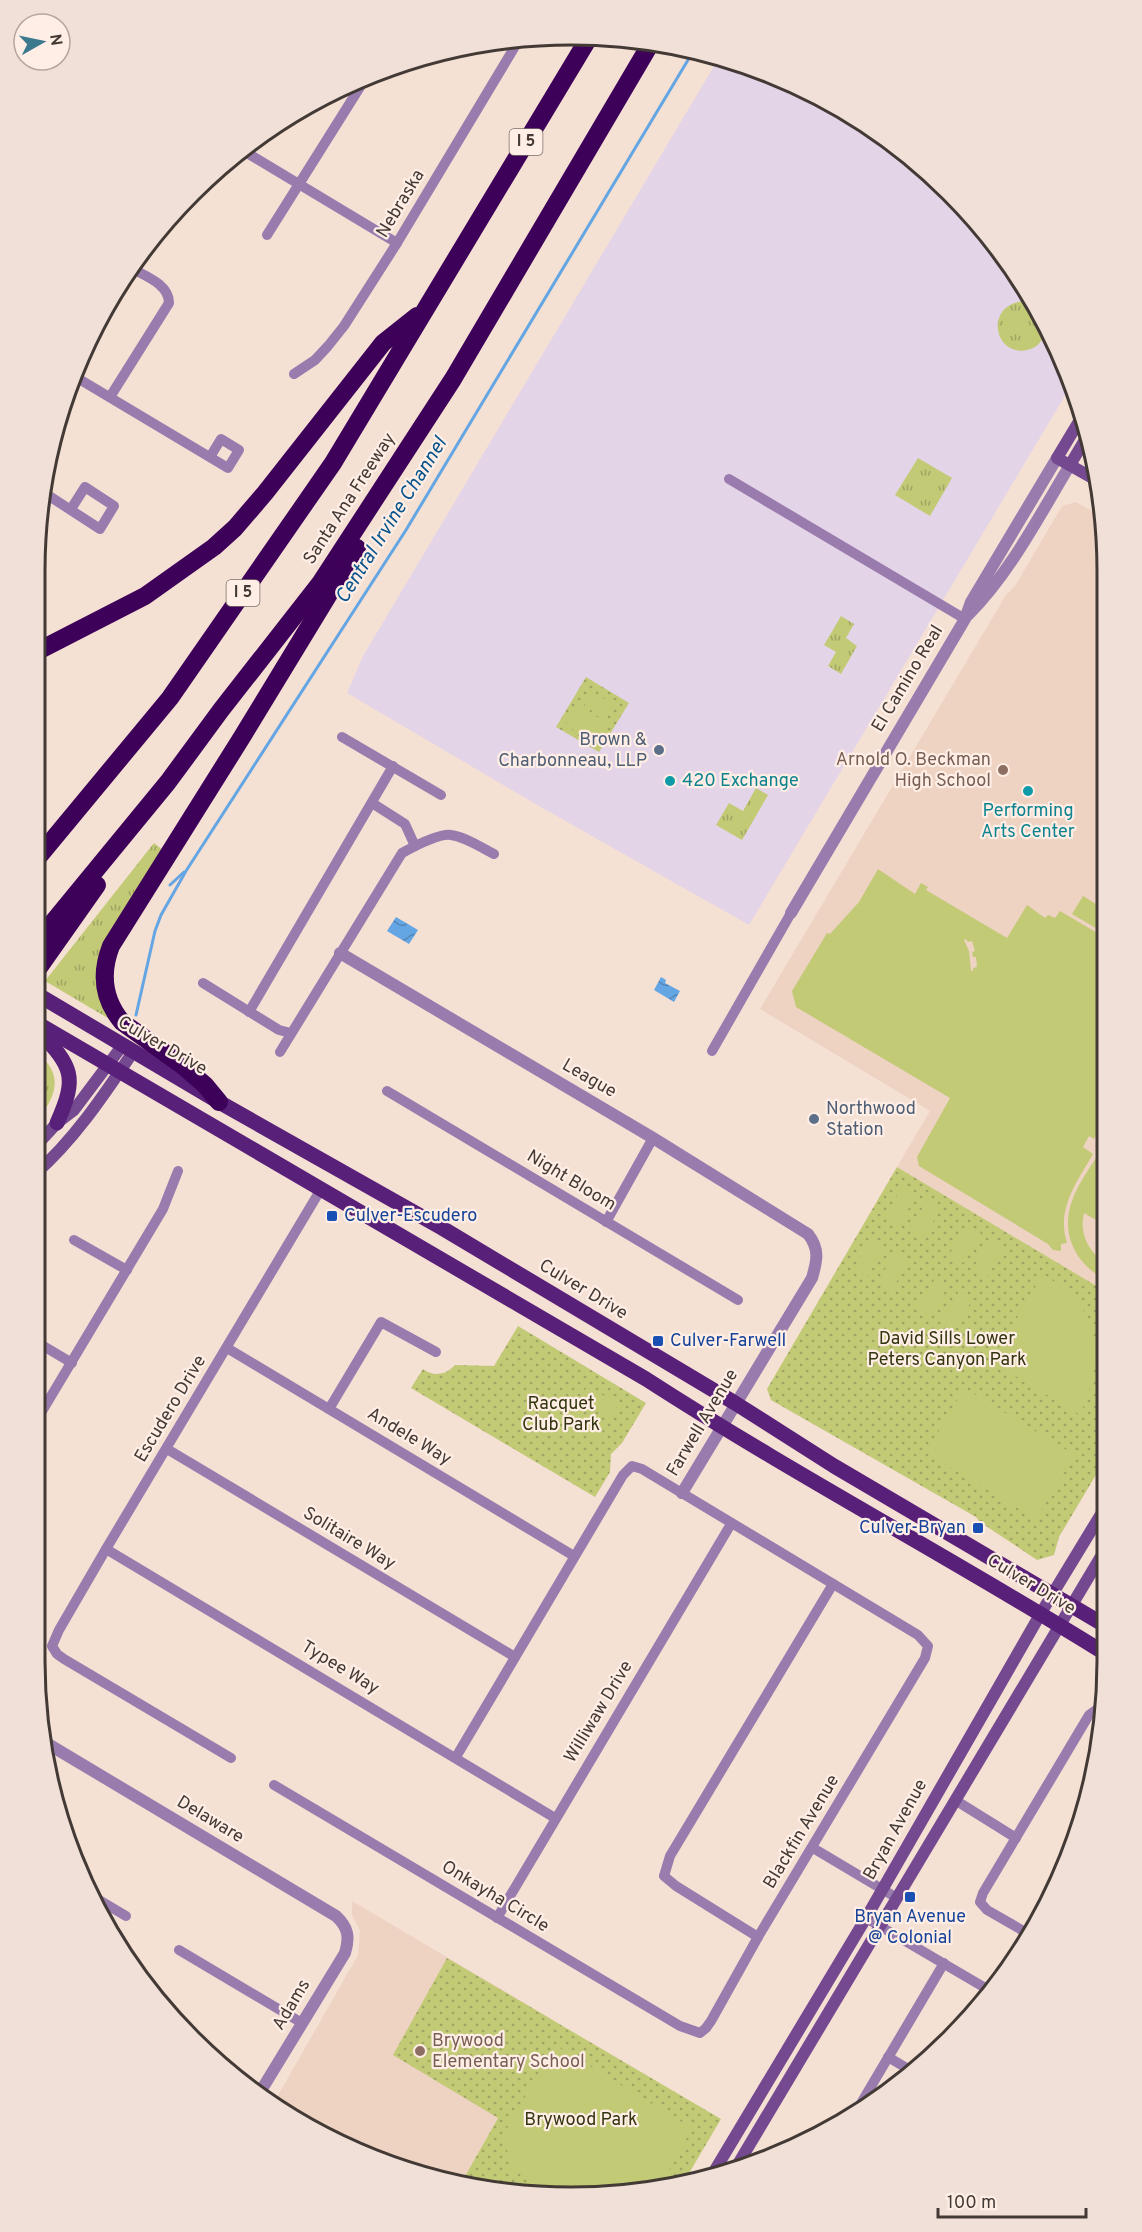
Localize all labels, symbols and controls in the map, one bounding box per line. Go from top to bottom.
north arrow [12,12,72,72]
text: N [44,33,66,47]
road number: I 5 [510,129,542,155]
street label: Nebraska [372,166,430,242]
street label: Santa Ana Freeway [299,429,401,569]
water label: Central Irvine Channel [330,432,454,609]
road number: I 5 [226,580,260,606]
street label: El Camino Real [867,621,949,737]
place label: Brown & Charbonneau, LLP [498,729,647,773]
marker: Brown & Charbonneau, LLP [652,743,666,757]
place label: Arnold O. Beckman High School [836,749,991,793]
marker: Arnold O. Beckman High School [996,763,1010,777]
place label: 420 Exchange [682,770,799,793]
marker: 420 Exchange [663,774,677,788]
marker: Performing Arts Center [1021,784,1035,798]
place label: Performing Arts Center [981,800,1075,844]
street label: Culver Drive [113,1011,211,1081]
street label: League [558,1054,620,1104]
place label: Northwood Station [826,1098,916,1142]
marker: Northwood Station [807,1112,821,1126]
street label: Night Bloom [522,1145,620,1217]
place label: Culver-Escudero [344,1205,477,1228]
marker: Culver-Escudero [325,1209,339,1223]
street label: Culver Drive [534,1255,632,1325]
park label: David Sills Lower Peters Canyon Park [867,1328,1027,1372]
place label: Culver-Farwell [670,1330,786,1353]
marker: Culver-Farwell [651,1334,665,1348]
street label: Escudero Drive [130,1351,212,1467]
street label: Farwell Avenue [662,1365,744,1481]
park label: Racquet Club Park [522,1393,600,1437]
street label: Andele Way [363,1403,455,1471]
street label: Solitaire Way [298,1502,400,1576]
place label: Culver-Bryan [859,1517,966,1540]
marker: Culver-Bryan [971,1521,985,1535]
street label: Culver Drive [982,1550,1080,1620]
street label: Typee Way [297,1636,383,1700]
street label: Williwaw Drive [559,1657,639,1767]
street label: Blackfin Avenue [759,1771,845,1893]
street label: Bryan Avenue [859,1776,933,1884]
street label: Delaware [172,1791,248,1849]
street label: Onkayha Circle [437,1856,553,1938]
marker: Bryan Avenue @ Colonial [903,1890,917,1904]
place label: Bryan Avenue @ Colonial [854,1906,966,1950]
street label: Adams [268,1975,316,2035]
place label: Brywood Elementary School [432,2030,585,2074]
marker: Brywood Elementary School [413,2044,427,2058]
park label: Brywood Park [524,2109,638,2132]
scale bar [938,2181,1086,2219]
text: 100 m [947,2192,996,2215]

